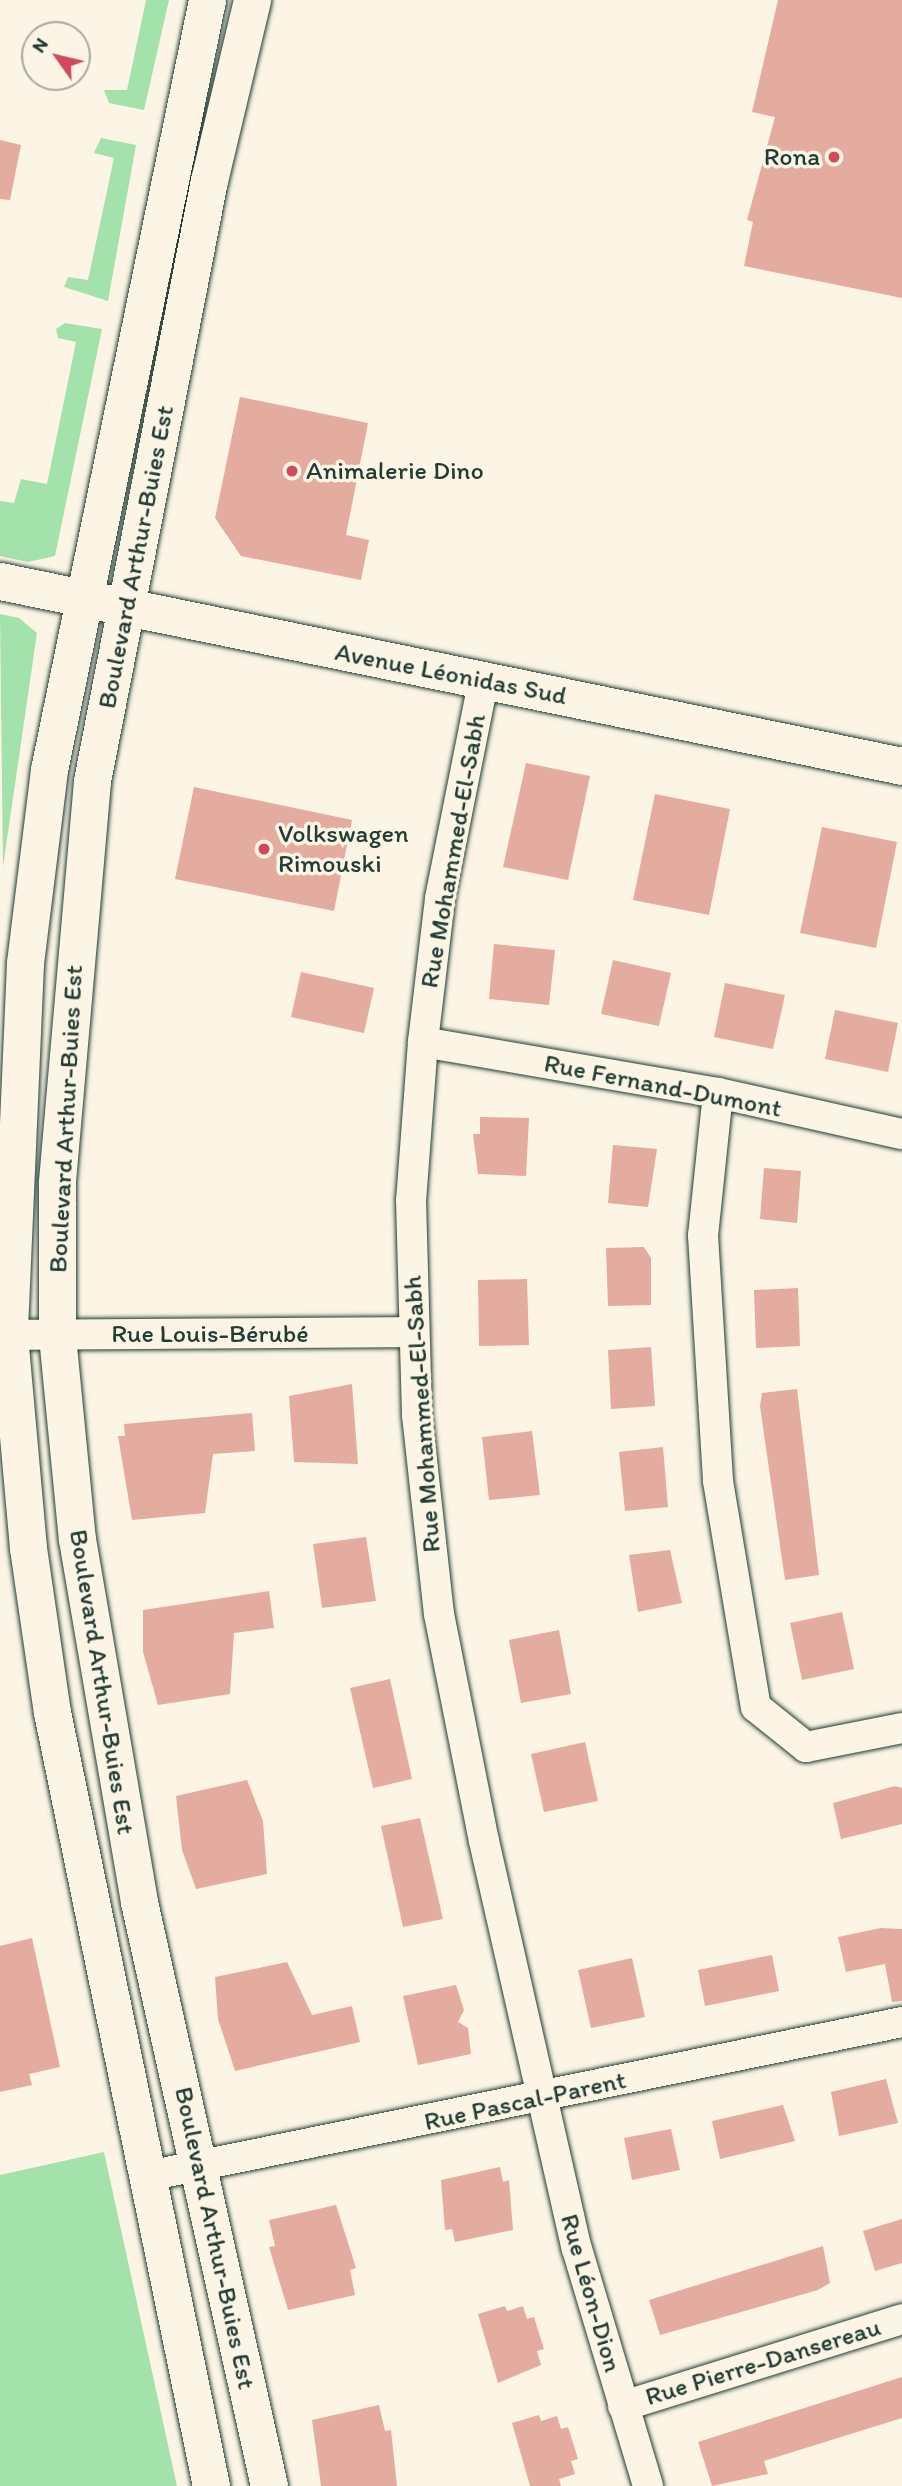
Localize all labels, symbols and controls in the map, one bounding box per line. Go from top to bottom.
north arrow [21,21,91,91]
text: N [27,33,53,57]
place label: Rona [764,141,820,173]
marker: Rona [826,149,842,165]
street label: Boulevard Arthur-Buies Est [91,402,181,712]
place label: Animalerie Dino [306,455,485,487]
marker: Animalerie Dino [284,463,300,479]
street label: Avenue Léonidas Sud [332,636,570,712]
street label: Rue Mohammed-El-Sabh [414,712,492,990]
place label: Volkswagen Rimouski [278,818,409,880]
marker: Volkswagen Rimouski [256,841,272,857]
street label: Boulevard Arthur-Buies Est [42,964,90,1274]
street label: Rue Fernand-Dumont [542,1048,784,1124]
street label: Rue Mohammed-El-Sabh [397,1275,447,1553]
street label: Rue Louis-Bérubé [112,1318,308,1350]
street label: Boulevard Arthur-Buies Est [62,1527,142,1837]
street label: Rue Pascal-Parent [422,2064,628,2138]
street label: Boulevard Arthur-Buies Est [168,2084,262,2392]
street label: Rue Léon-Dion [554,2211,628,2375]
street label: Rue Pierre-Dansereau [641,2311,885,2413]

